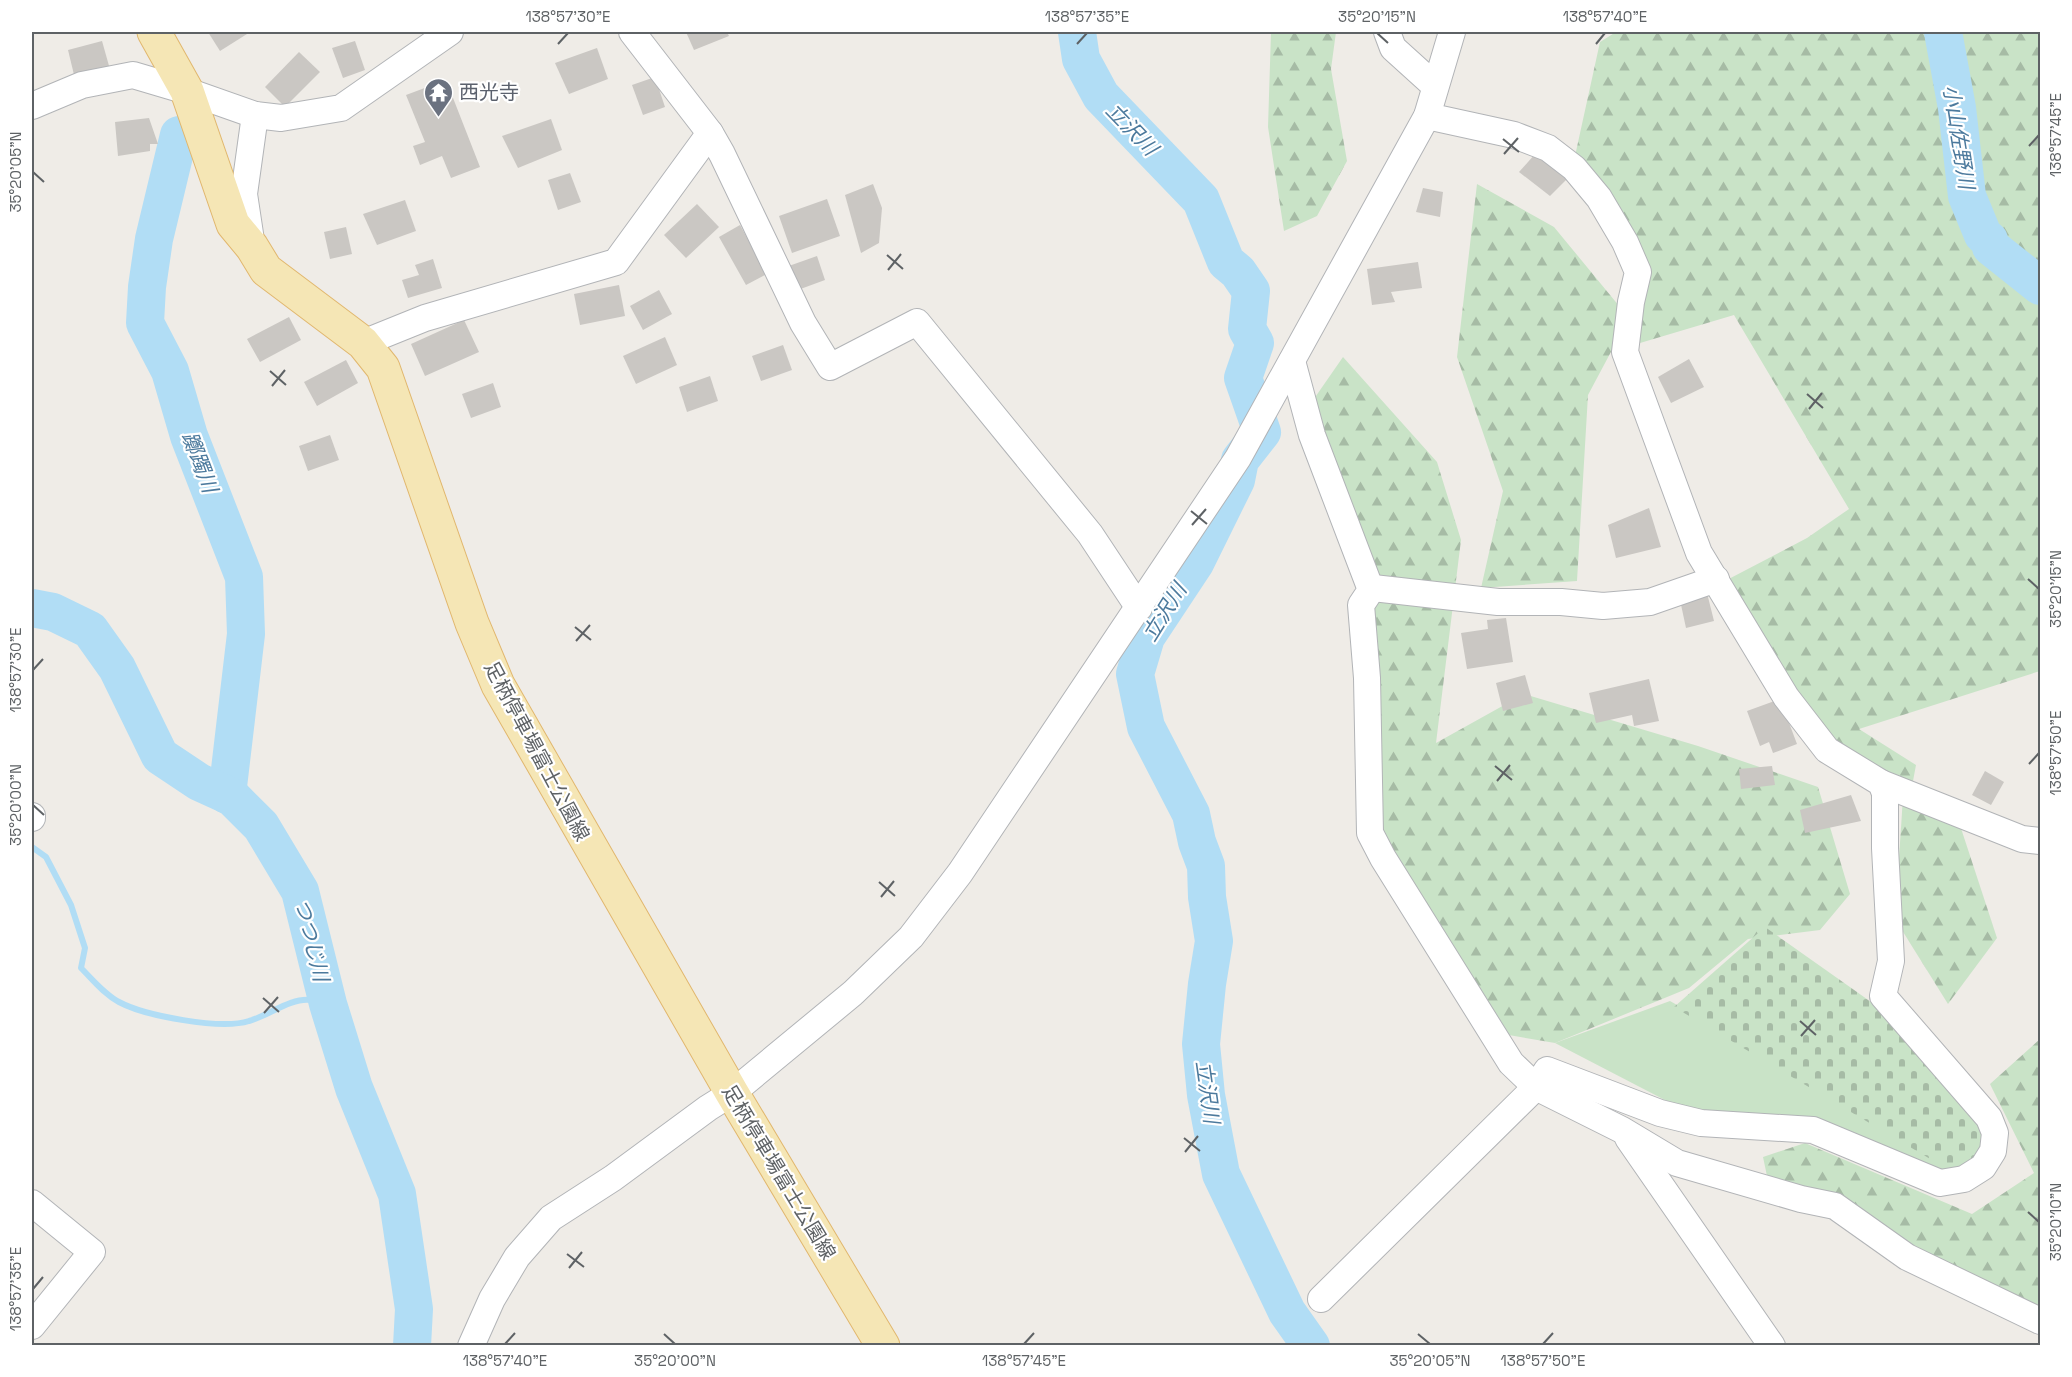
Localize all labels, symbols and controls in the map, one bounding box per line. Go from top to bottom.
text: 138°57'30"E [526,7,610,26]
text: 138°57'35"E [1045,7,1129,26]
text: 35°20'15"N [1338,7,1416,26]
text: 138°57'40"E [1563,7,1647,26]
temple icon: 西光寺 [422,76,454,118]
place label: 西光寺 [459,79,519,105]
water label: 小山佐野川 [1937,83,1981,193]
text: 138°57'45"E [2046,93,2065,177]
water label: 立沢川 [1100,97,1165,162]
text: 35°20'05"N [6,131,25,213]
water label: 躑躅川 [176,428,225,498]
text: 35°20'15"N [2046,550,2065,628]
water label: 立沢川 [1136,576,1193,646]
text: 138°57'30"E [6,628,25,712]
street label: 足柄停車場富士公園線 [479,657,595,845]
text: 138°57'50"E [2046,711,2065,795]
text: 35°20'00"N [6,764,25,846]
water label: つつじ川 [289,896,336,986]
water label: 立沢川 [1190,1059,1226,1127]
street label: 足柄停車場富士公園線 [716,1080,842,1264]
text: 35°20'10"N [2046,1183,2065,1261]
text: 138°57'35"E [6,1247,25,1331]
text: 138°57'40"E [463,1351,547,1370]
text: 35°20'00"N [634,1351,716,1370]
text: 138°57'45"E [982,1351,1066,1370]
text: 35°20'05"N [1389,1351,1471,1370]
text: 138°57'50"E [1501,1351,1585,1370]

